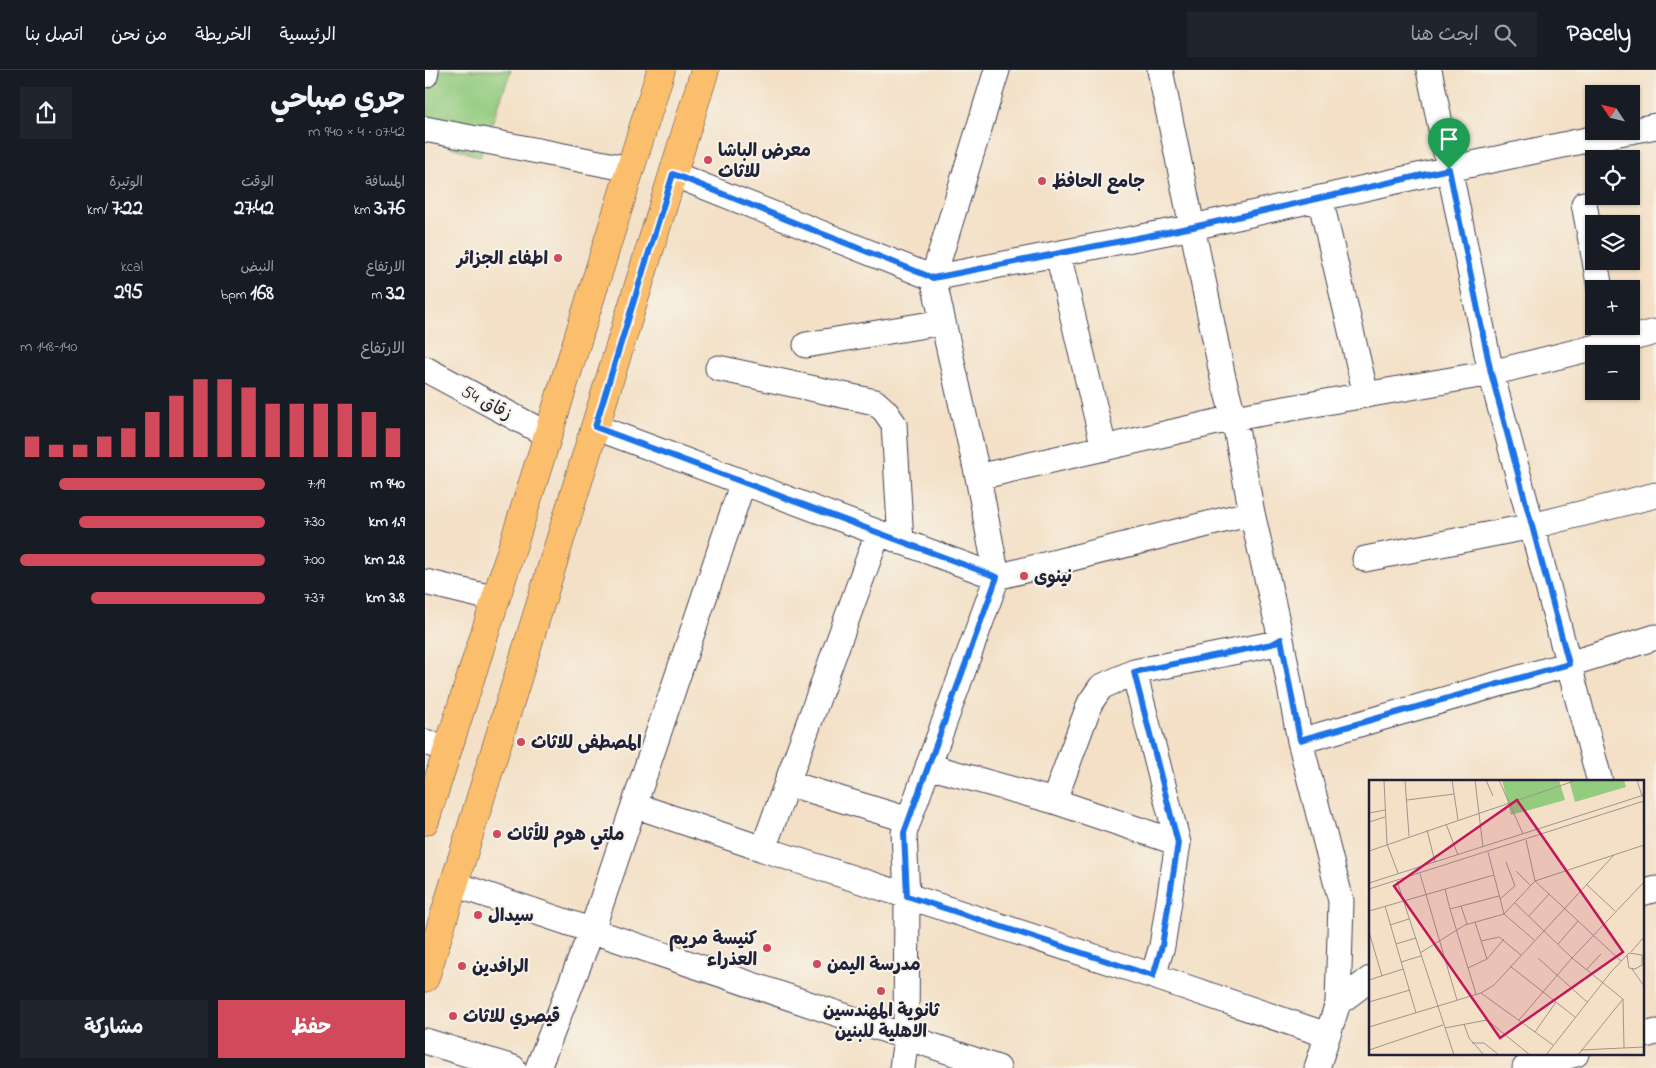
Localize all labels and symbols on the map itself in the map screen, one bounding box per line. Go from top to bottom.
north arrow [1585,85,1640,140]
pin [1428,118,1470,169]
place label: معرض الباشا للاثاث [718,139,811,186]
marker: معرض الباشا للاثاث [702,154,714,166]
place label: جامع الحافظ [1052,170,1145,196]
marker: جامع الحافظ [1036,175,1048,187]
place label: اطفاء الجزائر [455,247,548,273]
marker: اطفاء الجزائر [552,252,564,264]
street label: زقاق 54 [456,380,516,428]
place label: نينوى [1034,565,1072,591]
marker: نينوى [1018,570,1030,582]
place label: المصطفى للاثاث [531,731,642,757]
marker: المصطفى للاثاث [515,736,527,748]
inset map [1369,780,1643,1056]
place label: ملتي هوم للأثاث [507,822,625,850]
marker: ملتي هوم للأثاث [491,828,503,840]
place label: سيدال [488,904,534,930]
marker: سيدال [472,909,484,921]
place label: كنيسة مريم العذراء [669,927,757,974]
marker: كنيسة مريم العذراء [761,942,773,954]
place label: مدرسة اليمن [827,953,921,979]
place label: الرافدين [472,955,529,981]
marker: مدرسة اليمن [811,958,823,970]
marker: الرافدين [456,960,468,972]
marker: ثانوية المهندسين الاهلية للبنين [875,985,887,997]
place label: ثانوية المهندسين الاهلية للبنين [823,999,941,1046]
place label: قيصري للاثاث [463,1005,560,1031]
marker: قيصري للاثاث [447,1010,459,1022]

